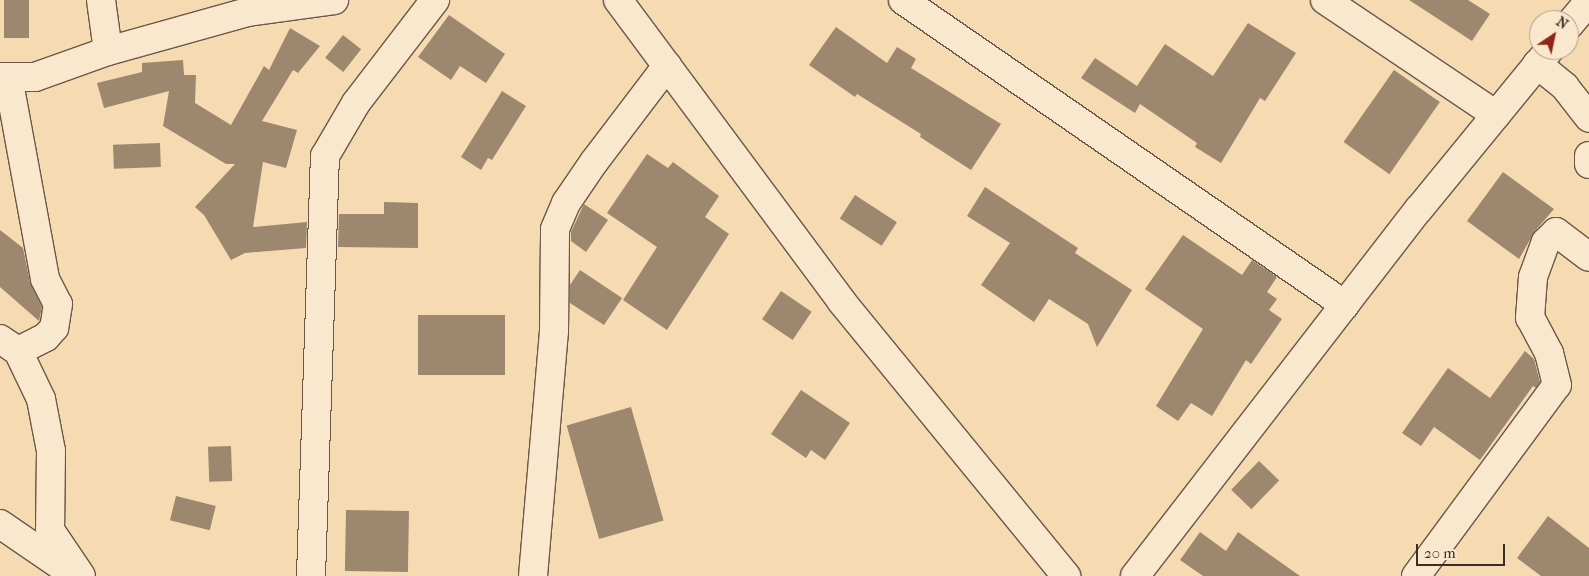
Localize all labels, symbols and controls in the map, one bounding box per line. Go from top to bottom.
north arrow [1529,10,1579,60]
text: N [1553,13,1571,33]
scale bar [1419,534,1508,566]
text: 20 m [1424,544,1456,562]

